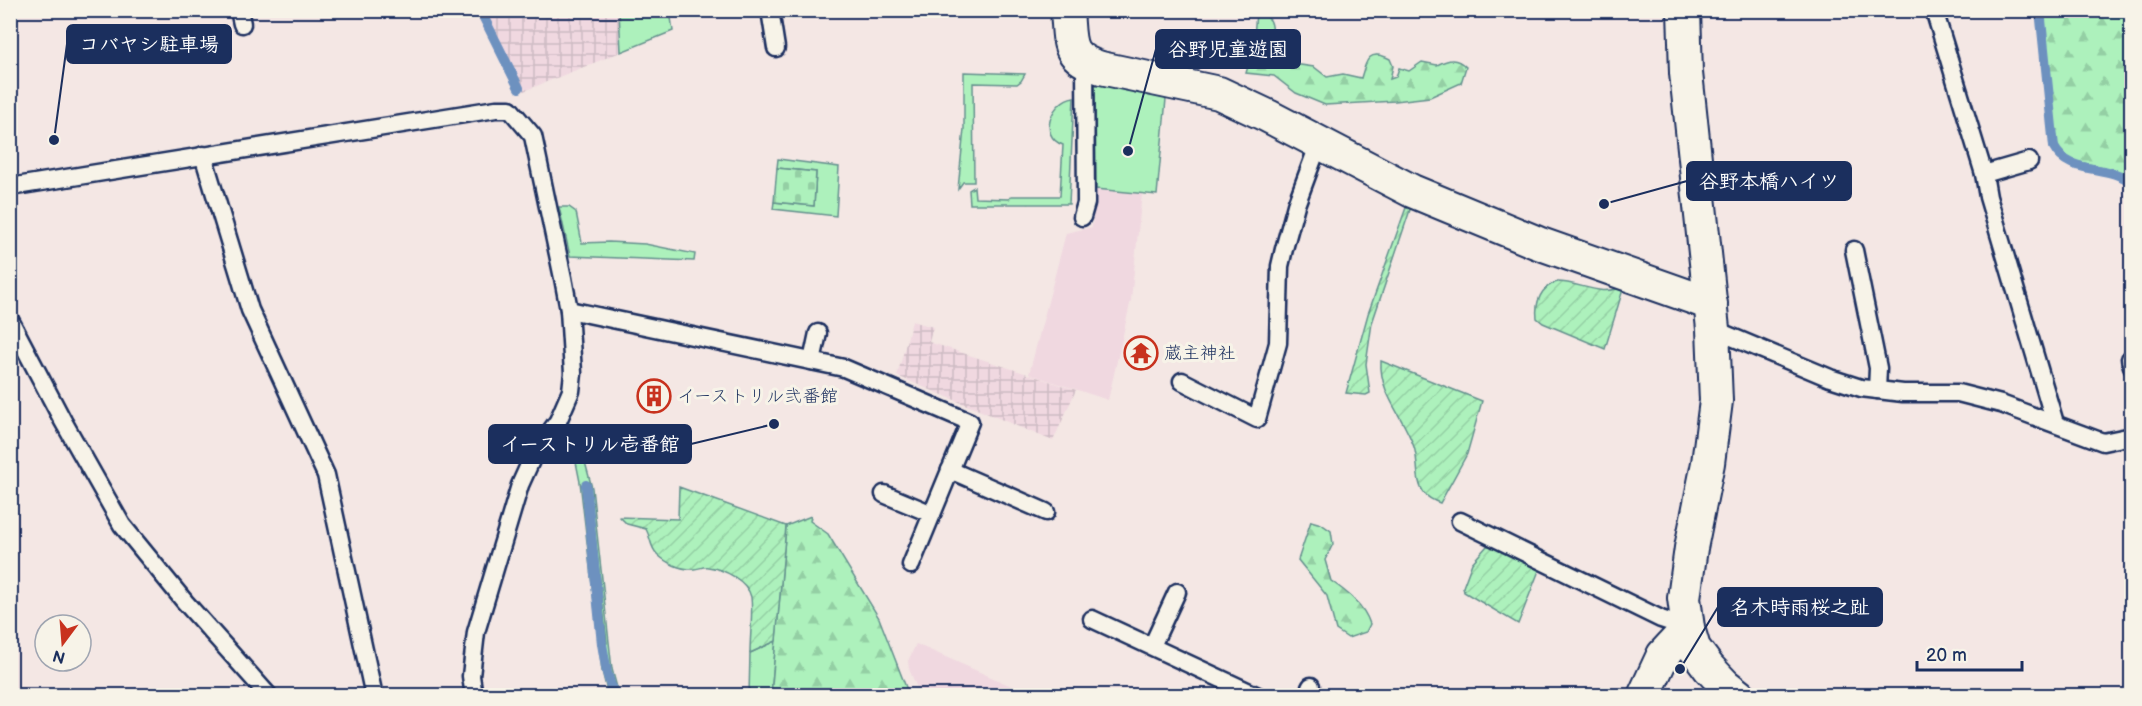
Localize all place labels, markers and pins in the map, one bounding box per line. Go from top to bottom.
callout: コバヤシ駐車場 [67,25,231,63]
callout: 谷野児童遊園 [1156,30,1300,68]
callout: 谷野本橋ハイツ [1687,162,1851,200]
temple icon: 蔵主神社 [1123,335,1159,371]
place label: 蔵主神社 [1164,343,1236,364]
building icon: イーストリル弐番館 [636,378,672,414]
place label: イーストリル弐番館 [677,386,838,407]
callout: イーストリル壱番館 [489,425,691,463]
callout: 名木時雨桜之趾 [1718,588,1882,626]

